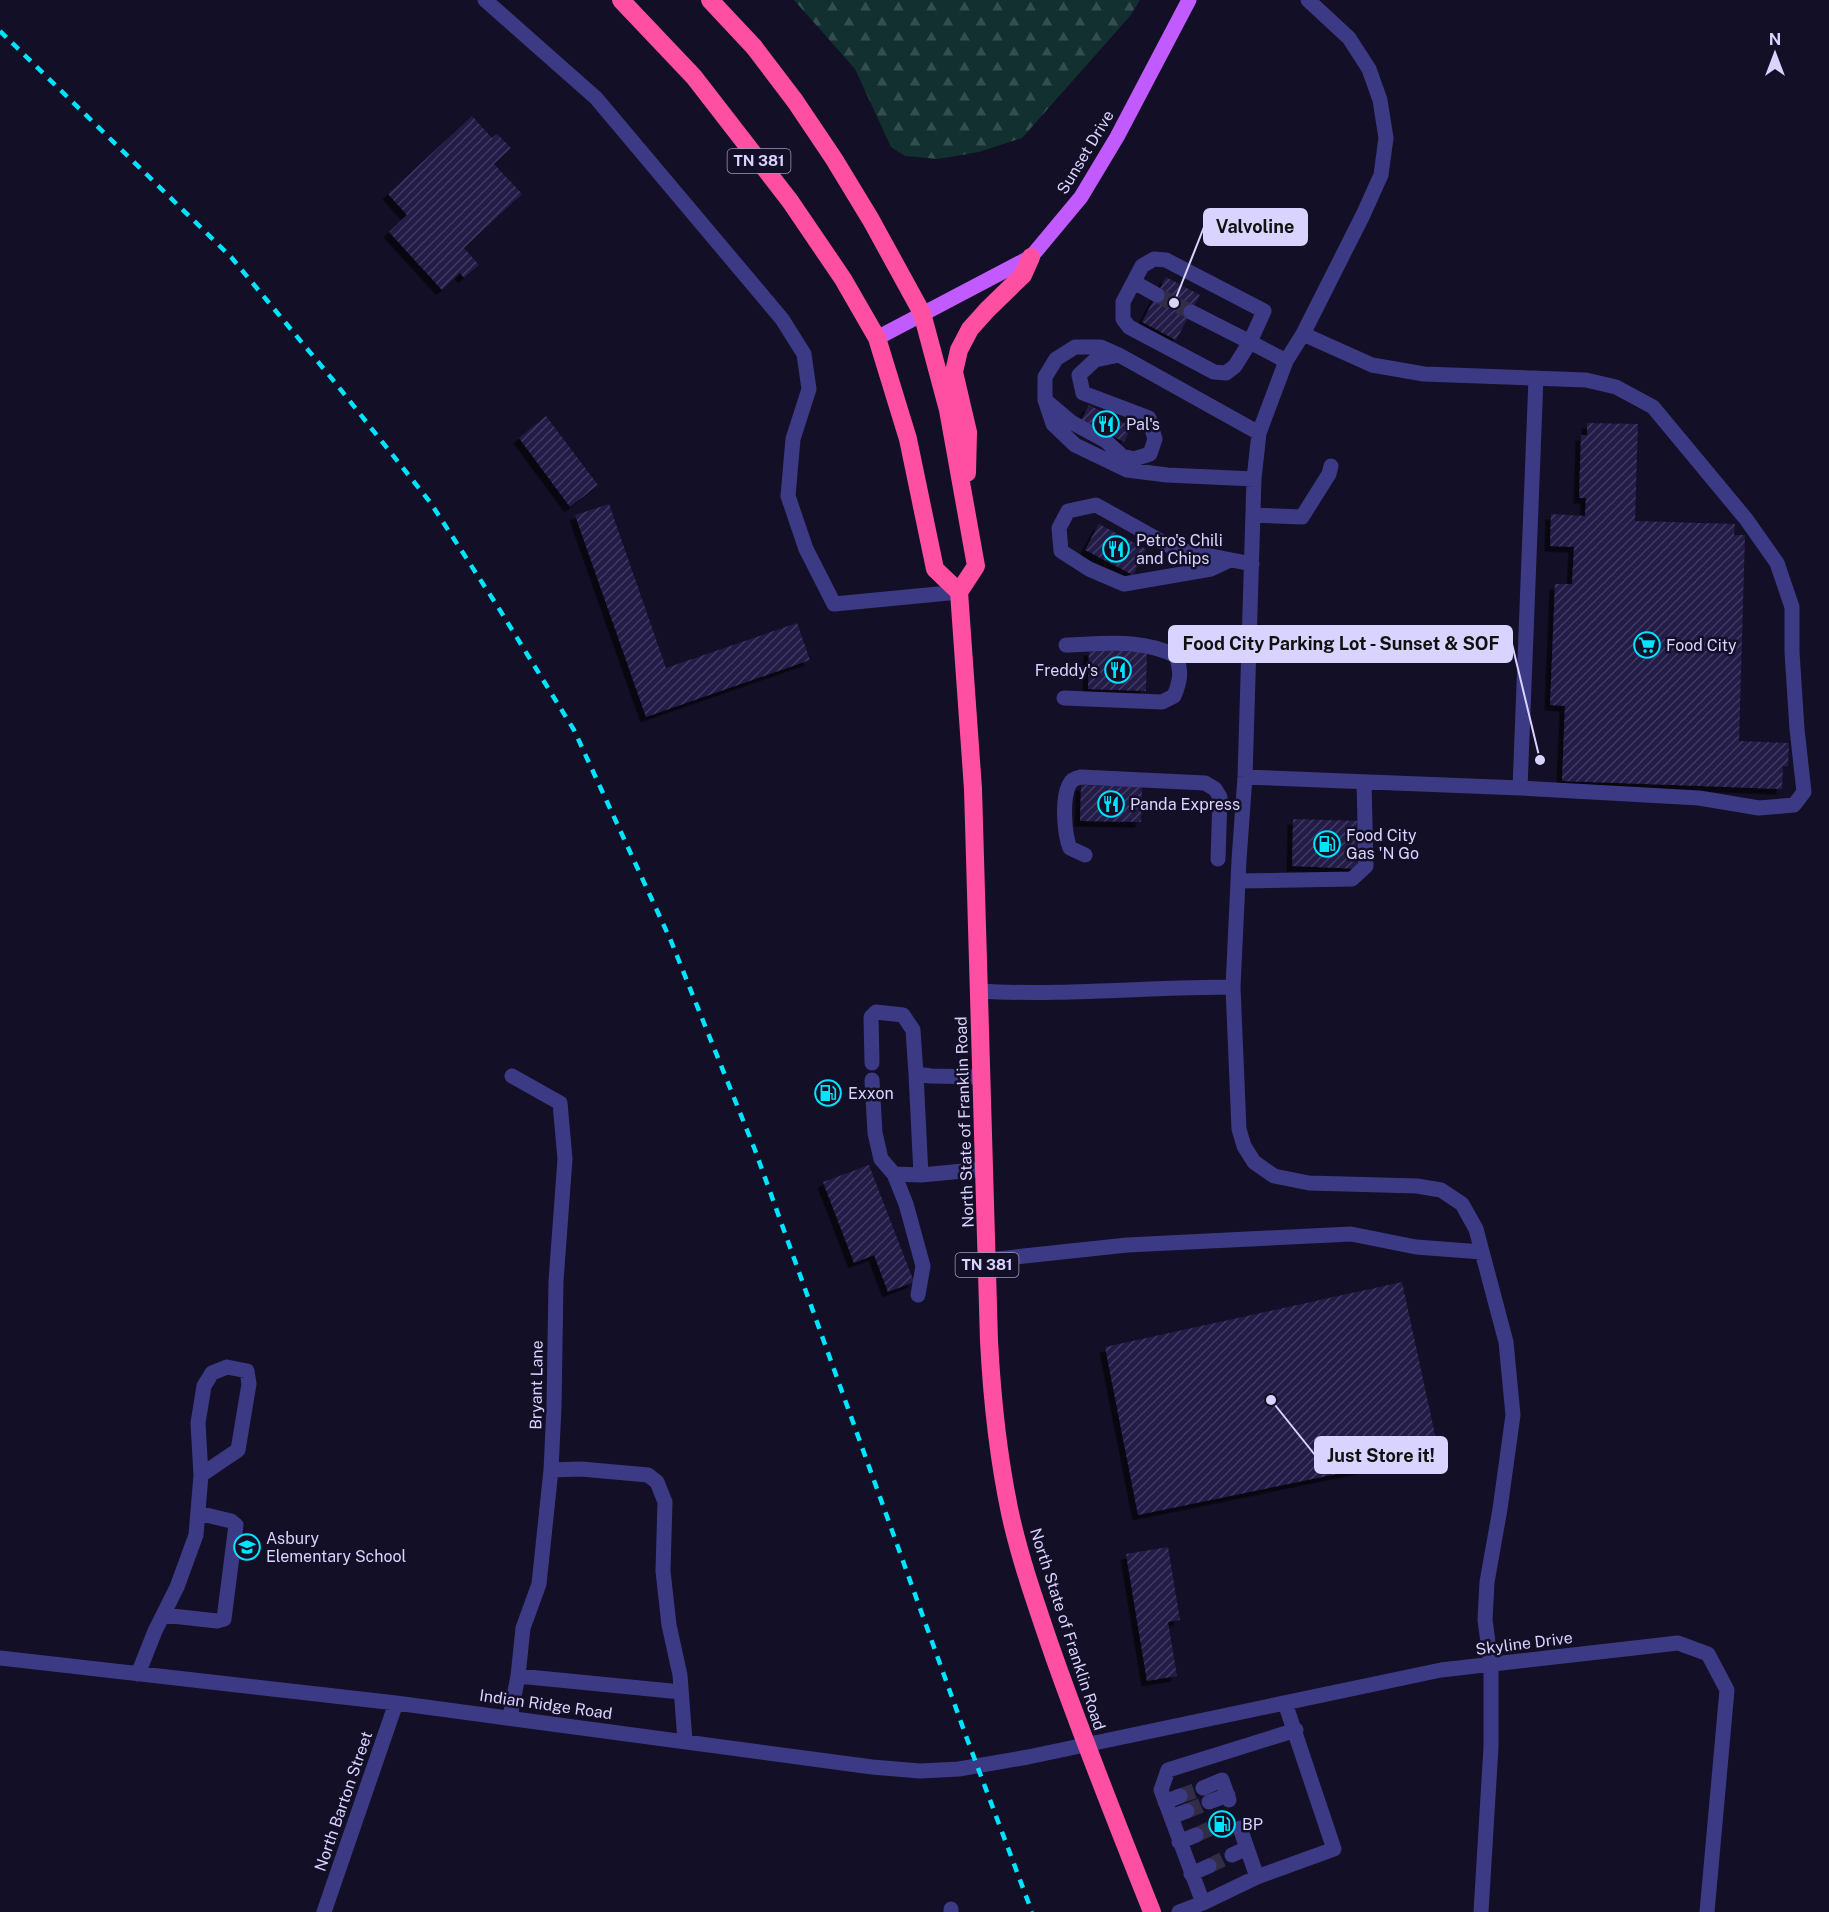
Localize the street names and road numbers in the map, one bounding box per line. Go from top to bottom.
street label: Sunset Drive [1053,107,1118,198]
road number: TN 381 [728,149,790,173]
street label: North State of Franklin Road [951,1016,978,1228]
road number: TN 381 [956,1253,1018,1277]
street label: Bryant Lane [526,1340,547,1430]
street label: North State of Franklin Road [1026,1526,1109,1733]
street label: Skyline Drive [1474,1628,1574,1659]
street label: Indian Ridge Road [478,1686,614,1723]
street label: North Barton Street [311,1729,376,1874]

